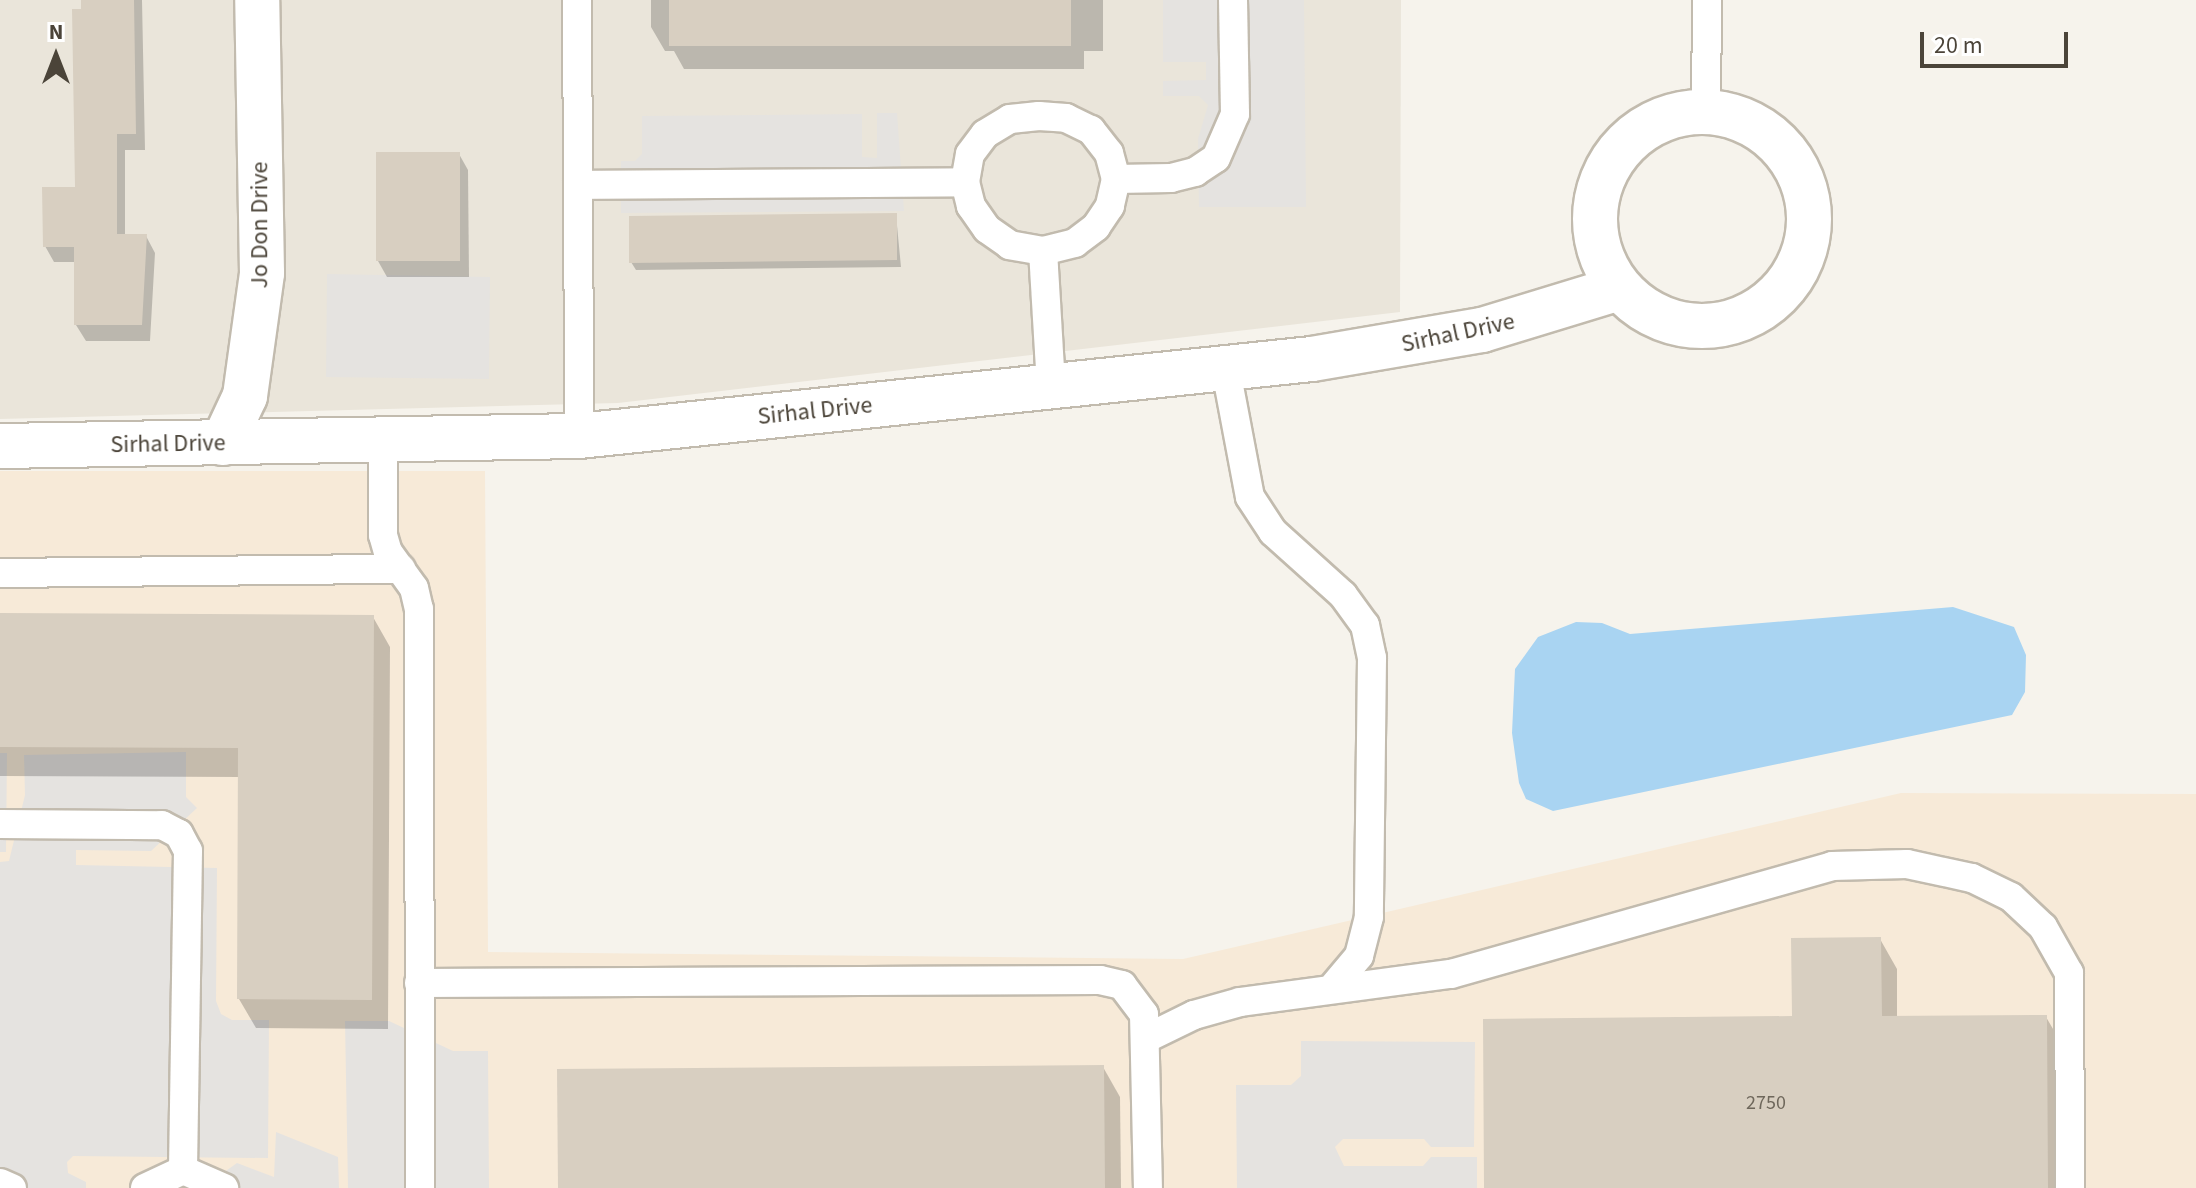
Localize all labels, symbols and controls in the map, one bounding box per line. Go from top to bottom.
north arrow [16,16,96,96]
text: N [49,16,63,48]
scale bar [1924,16,2072,66]
text: 20 m [1934,28,1983,63]
street label: Jo Don Drive [246,161,274,289]
street label: Sirhal Drive [1399,307,1517,359]
street label: Sirhal Drive [756,391,874,431]
street label: Sirhal Drive [110,429,226,459]
house number: 2750 [1746,1091,1786,1115]

